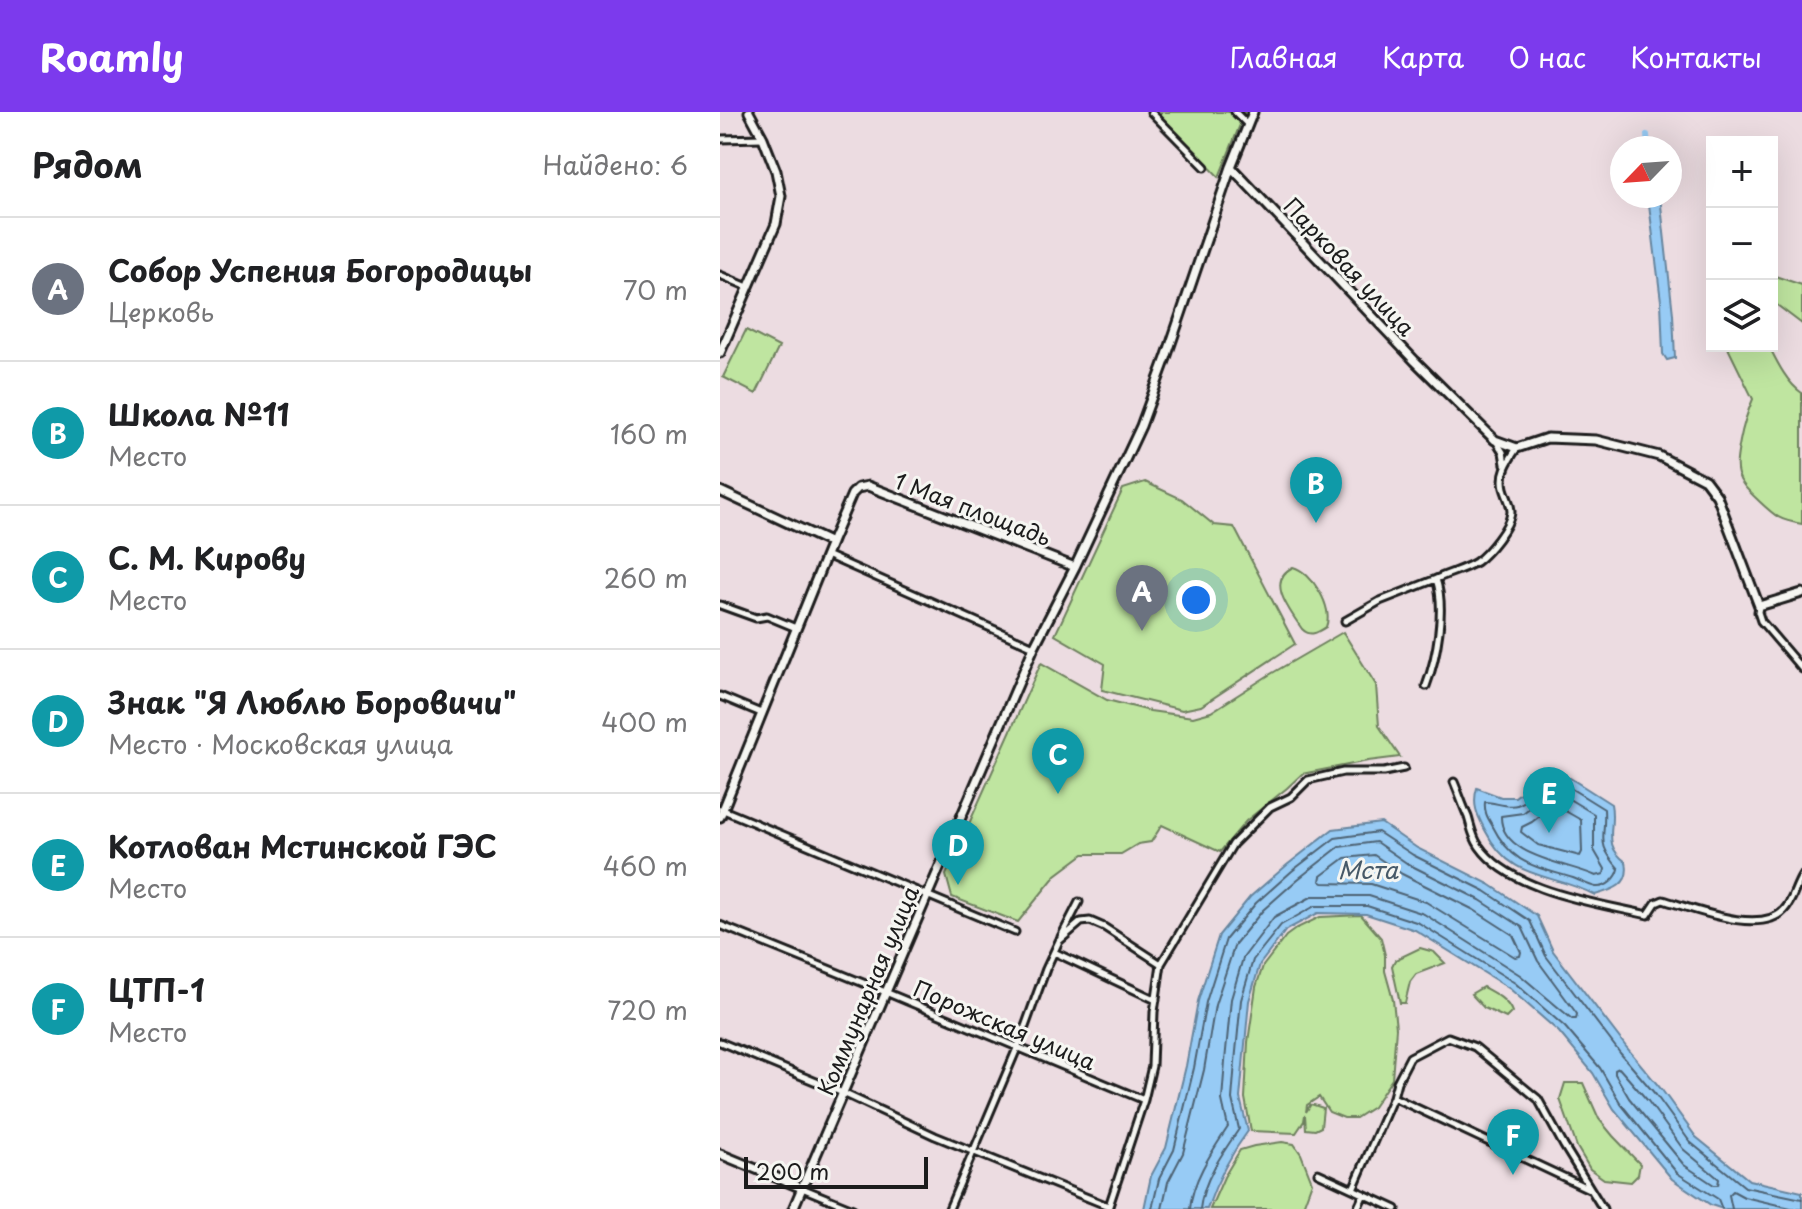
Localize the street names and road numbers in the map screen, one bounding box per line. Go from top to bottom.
street label: Парковая улица [1277,189,1423,343]
street label: 1 Мая площадь [890,463,1056,553]
street label: Коммунарная улица [808,880,926,1100]
street label: Порожская улица [909,971,1101,1077]

